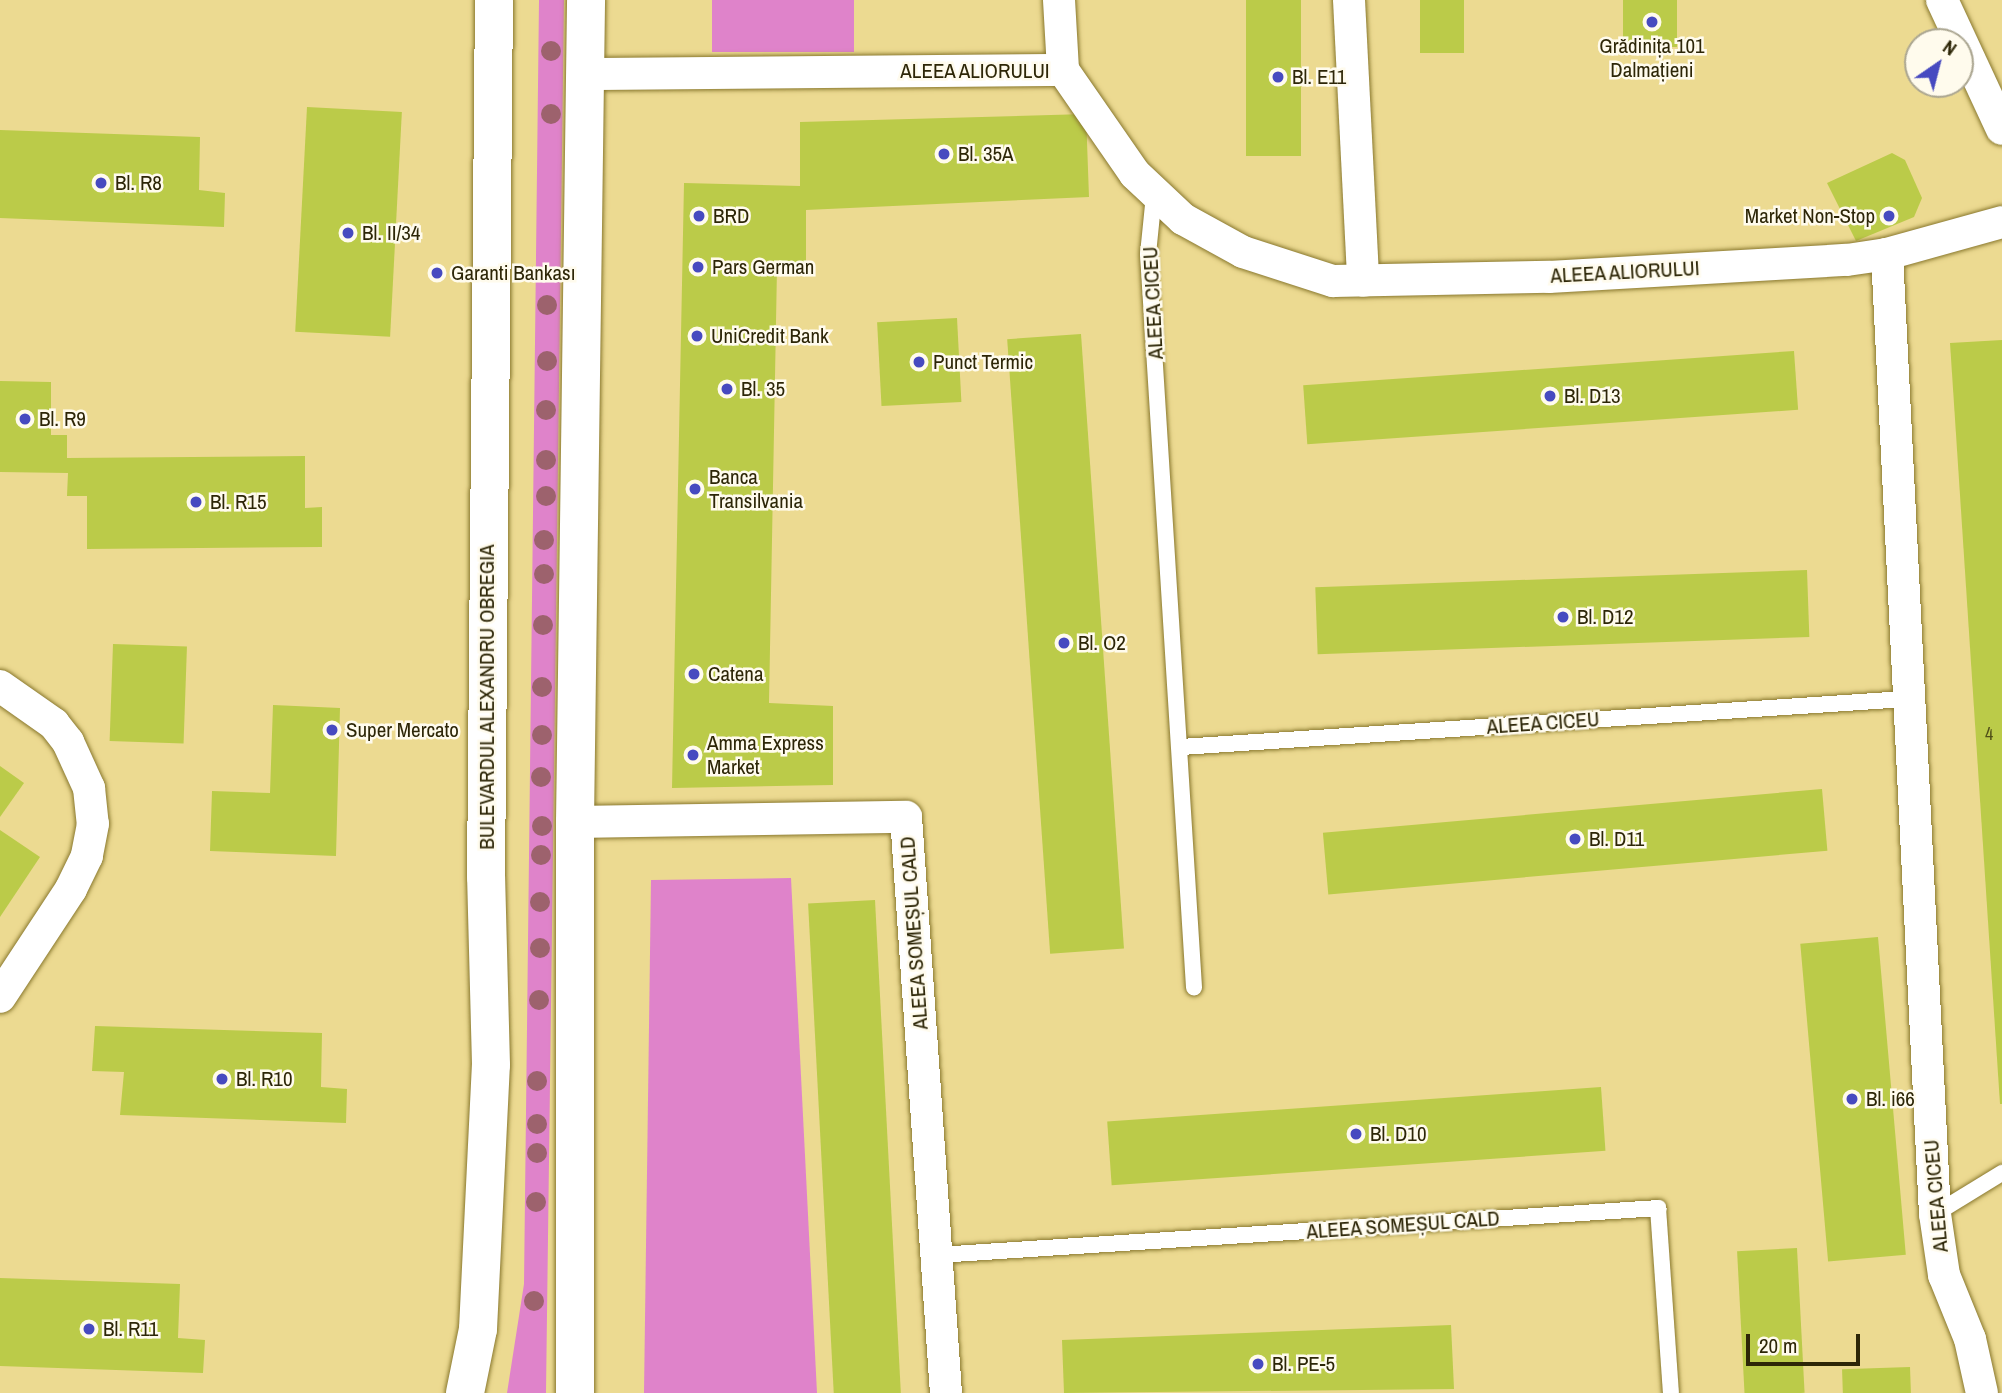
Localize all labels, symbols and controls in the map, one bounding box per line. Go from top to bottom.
marker: Grădinița 101 Dalmațieni [1644,14,1660,30]
north arrow [1904,28,1974,98]
place label: Grădinița 101 Dalmațieni [1599,33,1705,83]
text: N [1938,34,1962,61]
street label: ALEEA ALIORULUI [899,58,1051,84]
place label: Bl. E11 [1292,64,1346,90]
marker: Bl. E11 [1270,69,1286,85]
place label: Bl. 35A [958,141,1014,167]
marker: Bl. 35A [936,146,952,162]
place label: Bl. R8 [115,170,162,196]
marker: Bl. R8 [93,175,109,191]
place label: BRD [713,203,749,229]
place label: Market Non-Stop [1745,203,1875,229]
marker: BRD [691,208,707,224]
marker: Market Non-Stop [1881,208,1897,224]
place label: Bl. II/34 [362,220,420,246]
marker: Bl. II/34 [340,225,356,241]
street label: ALEEA CICEU [1137,245,1169,361]
place label: Pars German [712,254,814,280]
street label: ALEEA ALIORULUI [1549,255,1701,289]
marker: Pars German [690,259,706,275]
place label: Garanti Bankası [451,260,575,286]
marker: Garanti Bankası [429,265,445,281]
place label: UniCredit Bank [711,323,829,349]
marker: UniCredit Bank [689,328,705,344]
place label: Punct Termic [933,349,1033,375]
marker: Punct Termic [911,354,927,370]
place label: Bl. 35 [741,376,785,402]
marker: Bl. 35 [719,381,735,397]
place label: Bl. D13 [1564,383,1620,409]
marker: Bl. D13 [1542,388,1558,404]
place label: Bl. R9 [39,406,86,432]
marker: Bl. R9 [17,411,33,427]
place label: Banca Transilvania [709,464,803,514]
marker: Banca Transilvania [687,481,703,497]
place label: Bl. R15 [210,489,266,515]
marker: Bl. R15 [188,494,204,510]
street label: BULEVARDUL ALEXANDRU OBREGIA [474,544,500,850]
place label: Bl. D12 [1577,604,1633,630]
marker: Bl. D12 [1555,609,1571,625]
place label: Bl. O2 [1078,630,1126,656]
marker: Bl. O2 [1056,635,1072,651]
place label: Catena [708,661,764,687]
marker: Catena [686,666,702,682]
street label: ALEEA CICEU [1485,706,1601,740]
place label: Super Mercato [346,717,459,743]
marker: Super Mercato [324,722,340,738]
house number: 4 [1985,723,1993,745]
place label: Amma Express Market [707,730,824,780]
marker: Amma Express Market [685,747,701,763]
place label: Bl. D11 [1589,826,1644,852]
marker: Bl. D11 [1567,831,1583,847]
street label: ALEEA SOMEȘUL CALD [895,835,933,1031]
place label: Bl. R10 [236,1066,292,1092]
marker: Bl. R10 [214,1071,230,1087]
place label: Bl. i66 [1866,1086,1915,1112]
marker: Bl. i66 [1844,1091,1860,1107]
place label: Bl. D10 [1370,1121,1426,1147]
marker: Bl. D10 [1348,1126,1364,1142]
street label: ALEEA CICEU [1918,1138,1954,1254]
street label: ALEEA SOMEȘUL CALD [1305,1206,1501,1244]
place label: Bl. R11 [103,1316,158,1342]
scale bar [1750,1320,1864,1364]
marker: Bl. R11 [81,1321,97,1337]
text: 20 m [1759,1331,1797,1360]
place label: Bl. PE-5 [1272,1351,1335,1377]
marker: Bl. PE-5 [1250,1356,1266,1372]

